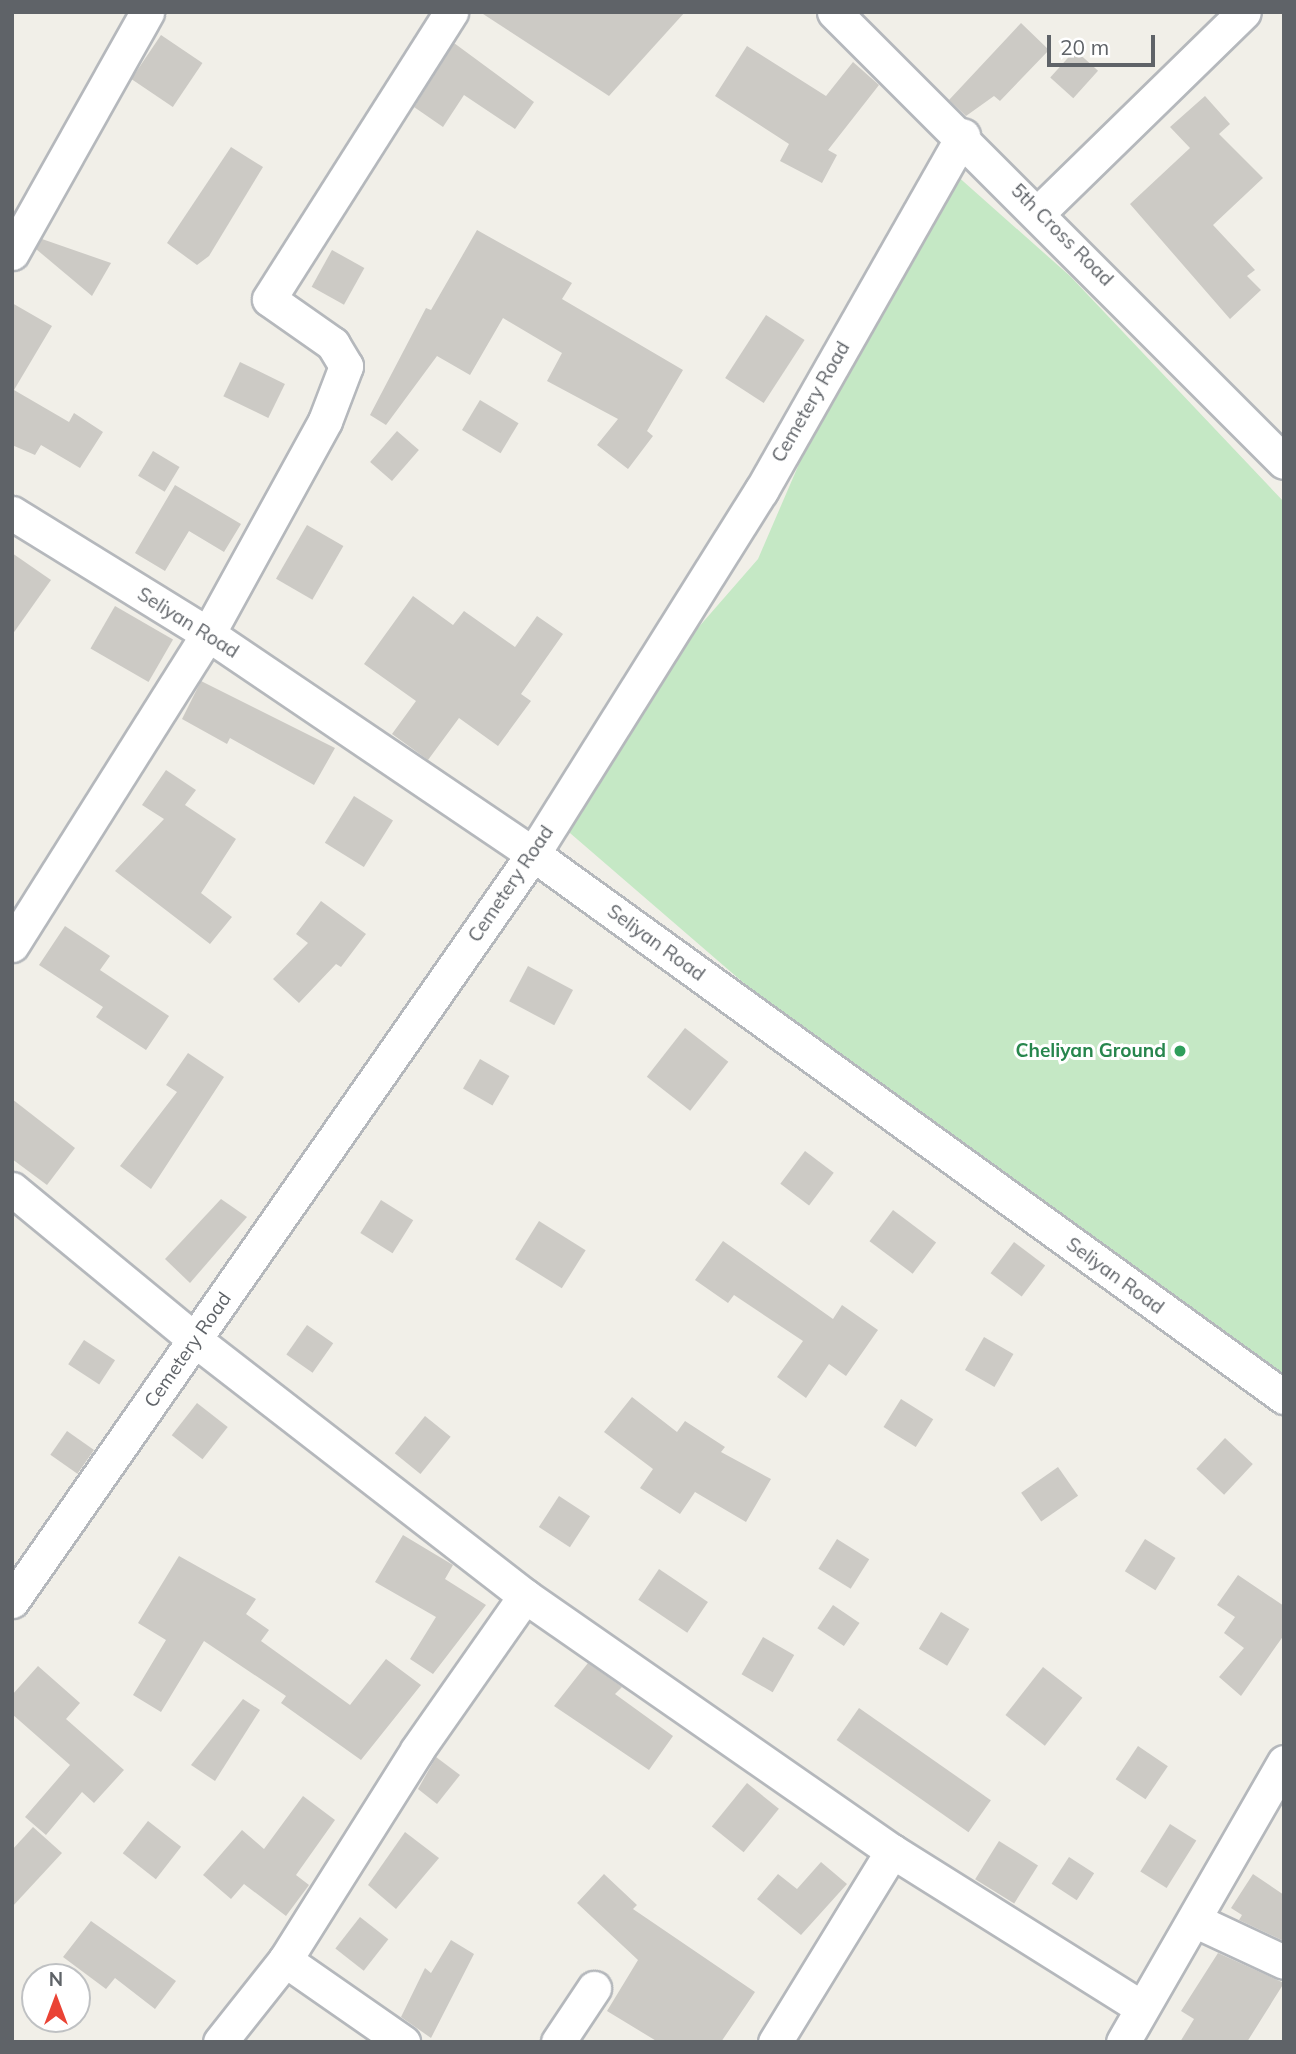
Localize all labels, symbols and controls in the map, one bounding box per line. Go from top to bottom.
scale bar [1051,21,1160,65]
text: 20 m [1060,34,1109,60]
street label: 5th Cross Road [1006,179,1118,291]
street label: Cemetery Road [767,338,855,466]
street label: Seliyan Road [133,583,243,663]
street label: Cemetery Road [464,821,558,947]
street label: Seliyan Road [603,900,709,986]
place label: Cheliyan Ground [1015,1040,1166,1062]
marker: Cheliyan Ground [1172,1043,1188,1059]
street label: Seliyan Road [1062,1233,1168,1319]
street label: Cemetery Road [140,1288,236,1412]
north arrow [21,1963,91,2033]
text: N [49,1967,63,1991]

